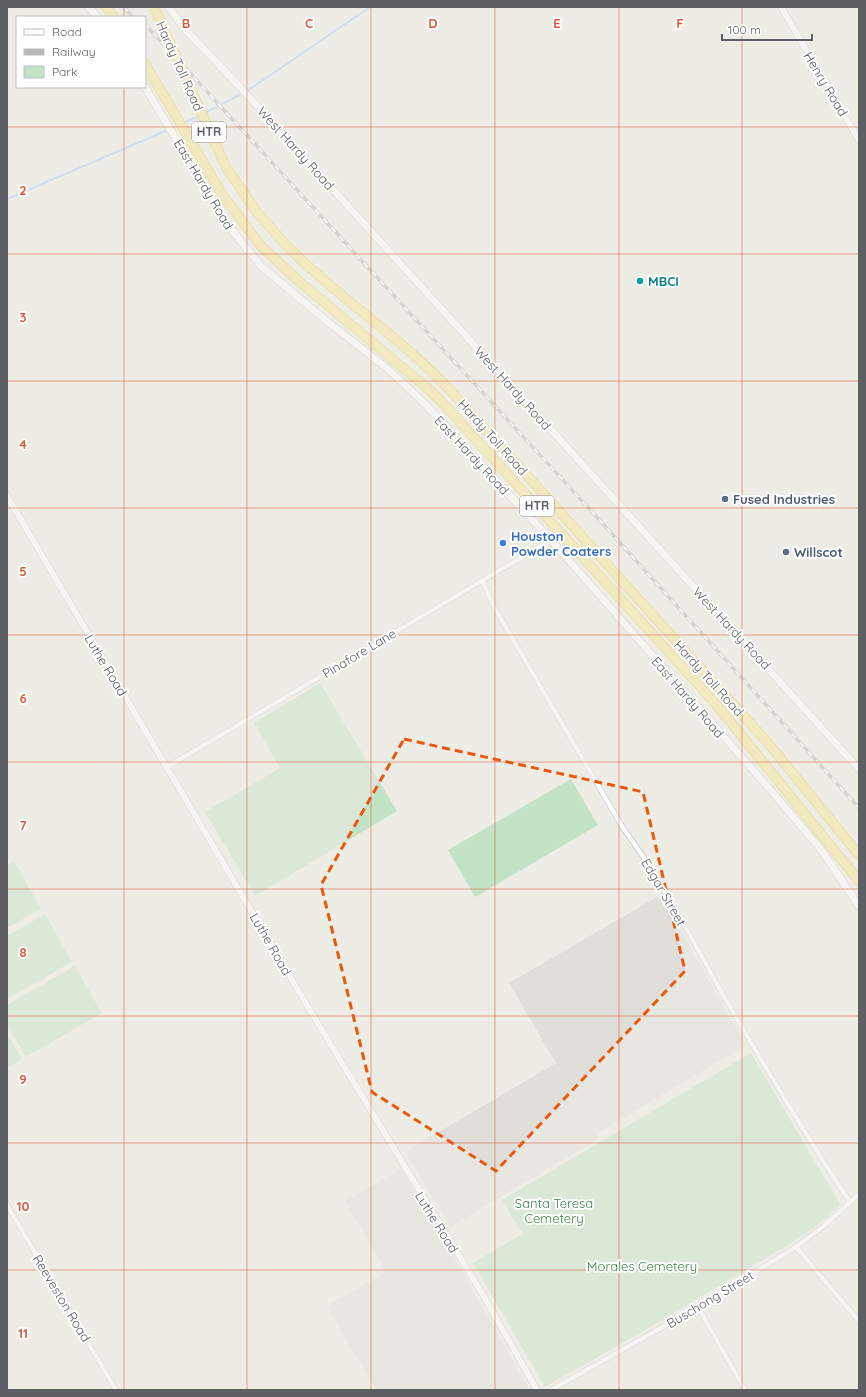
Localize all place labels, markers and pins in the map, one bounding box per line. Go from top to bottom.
place label: MBCI [648,273,679,289]
marker: MBCI [635,276,645,286]
place label: Fused Industries [733,491,835,507]
marker: Fused Industries [720,494,730,504]
place label: Houston Powder Coaters [511,528,611,559]
marker: Houston Powder Coaters [498,538,508,548]
place label: Willscot [794,544,843,560]
marker: Willscot [781,547,791,557]

